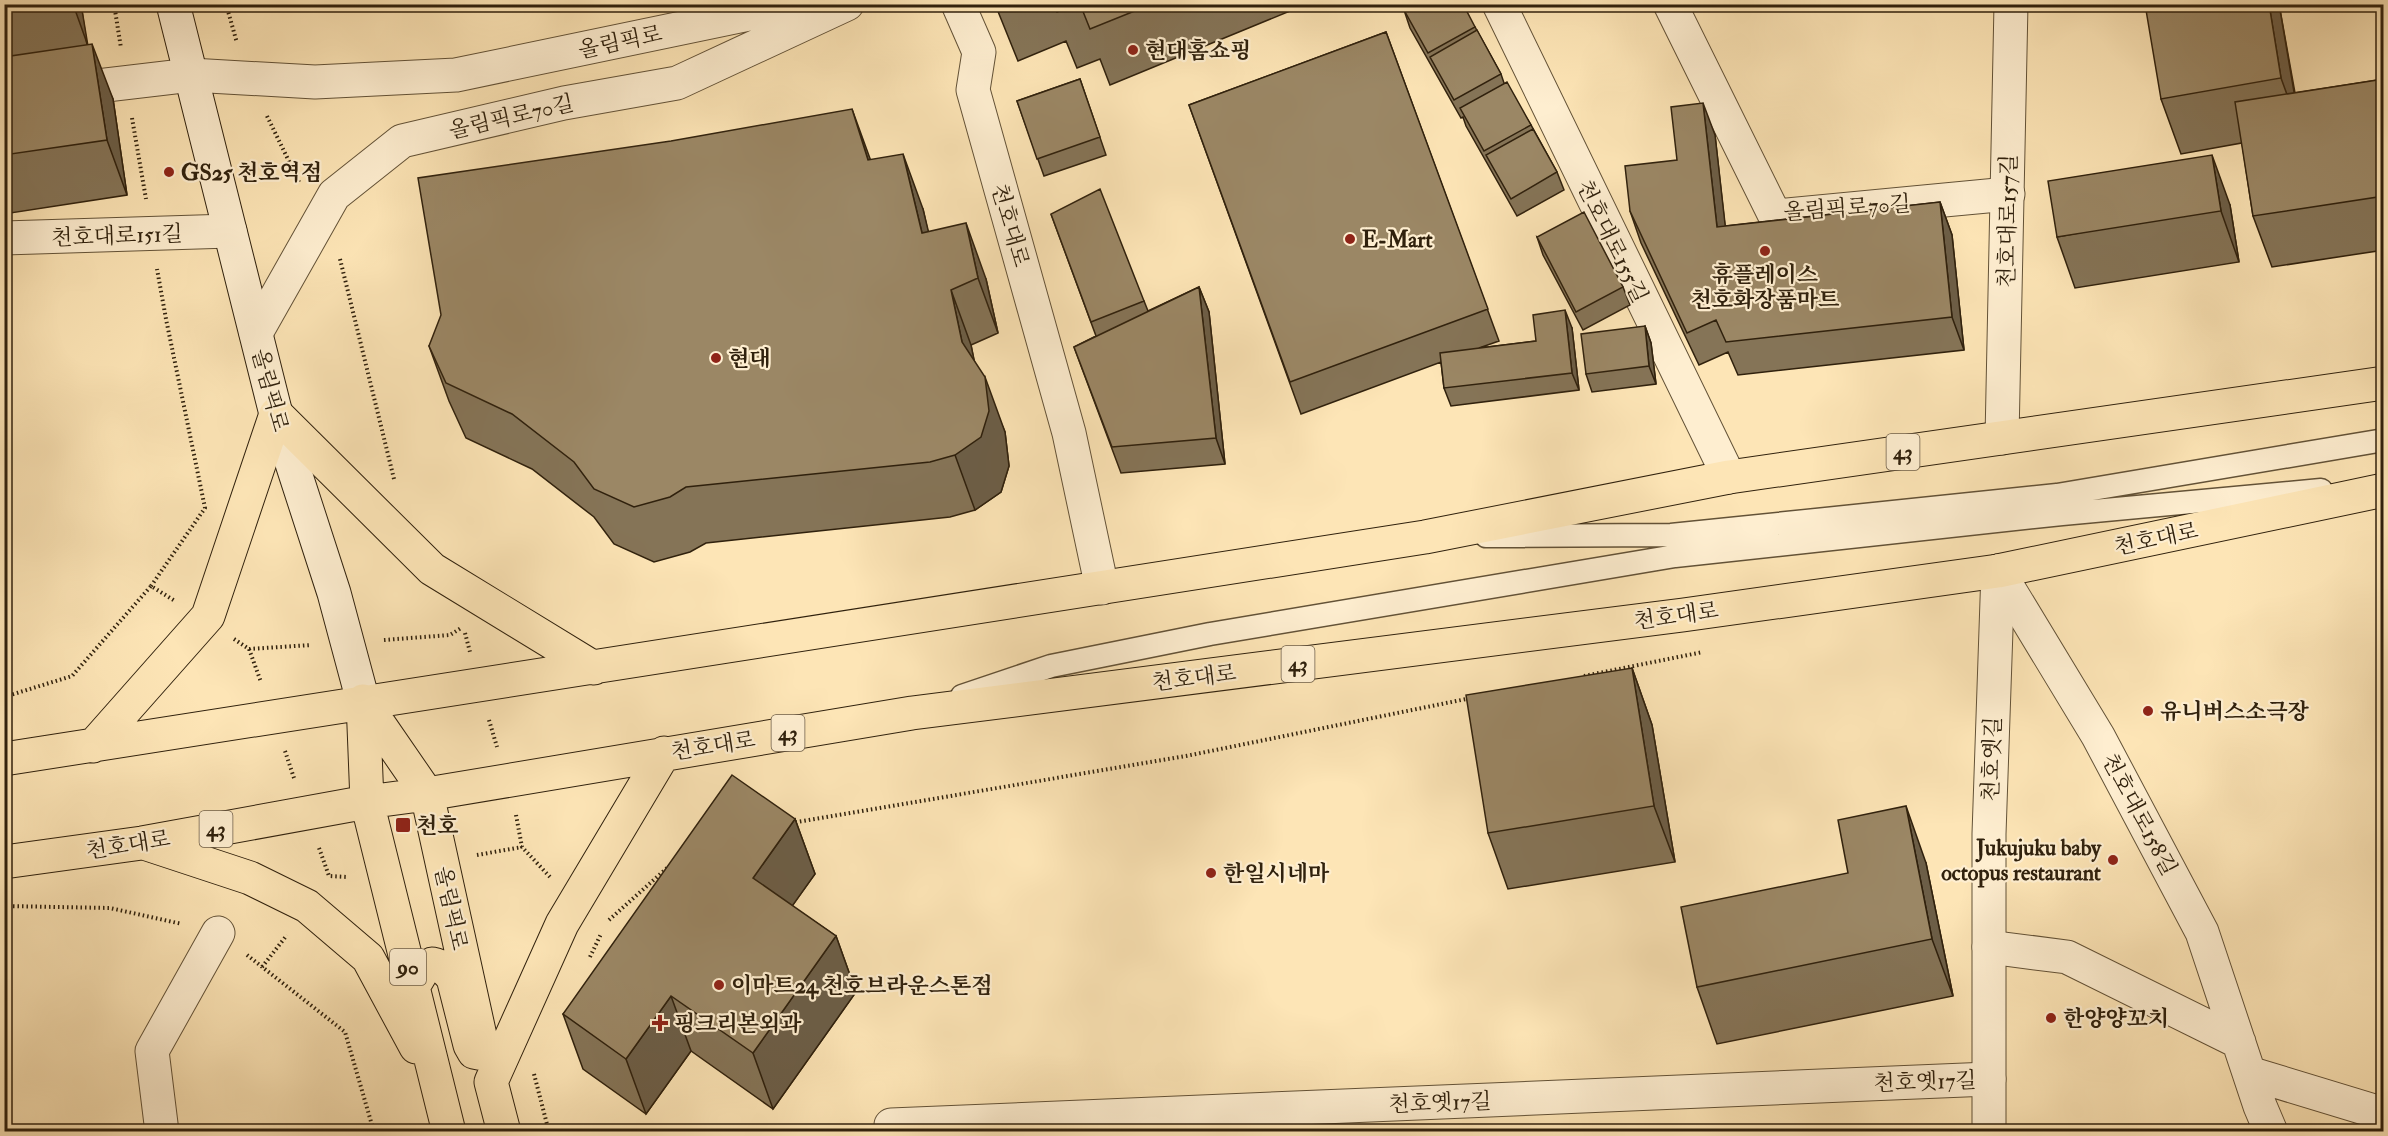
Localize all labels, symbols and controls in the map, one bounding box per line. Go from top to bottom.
street label: 올림픽로 [576,19,665,65]
place label: 현대홈쇼핑 [1145,37,1251,65]
marker: 현대홈쇼핑 [1126,43,1140,57]
street label: 올림픽로70길 [446,89,577,145]
street label: 천호대로157길 [1993,154,2023,288]
place label: GS25 천호역점 [181,159,322,187]
marker: GS25 천호역점 [162,165,176,179]
street label: 천호대로155길 [1570,175,1654,308]
street label: 천호대로 [985,181,1035,270]
street label: 올림픽로70길 [1782,190,1912,226]
street label: 천호대로151길 [51,220,183,252]
place label: E-Mart [1362,226,1434,254]
marker: E-Mart [1343,232,1357,246]
marker: 휴플레이스 천호화장품마트 [1758,244,1772,258]
place label: 휴플레이스 천호화장품마트 [1691,261,1840,314]
place label: 현대 [728,345,771,373]
street label: 올림픽로 [246,346,295,435]
marker: 현대 [709,351,723,365]
road number: 43 [1886,434,1920,470]
street label: 천호대로 [2112,516,2201,562]
street label: 천호대로 [1632,596,1720,636]
road number: 43 [1282,646,1314,682]
street label: 천호대로 [1150,659,1238,697]
place label: 유니버스소극장 [2160,698,2310,726]
marker: 유니버스소극장 [2141,704,2155,718]
road number: 43 [772,715,804,751]
street label: 천호옛길 [1977,716,2007,802]
street label: 천호대로 [669,726,757,766]
street label: 천호대로158길 [2095,749,2183,880]
road number: 43 [200,811,232,847]
place label: 천호 [416,812,459,840]
marker: 천호 [394,816,412,834]
street label: 천호대로 [84,825,172,865]
place label: Jukujuku baby octopus restaurant [1941,834,2102,888]
marker: Jukujuku baby octopus restaurant [2106,853,2120,867]
place label: 한일시네마 [1223,860,1330,888]
street label: 올림픽로 [428,864,474,953]
marker: 한일시네마 [1204,866,1218,880]
road number: 90 [390,949,426,985]
place label: 이마트24 천호브라운스톤점 [731,972,992,1000]
marker: 이마트24 천호브라운스톤점 [712,978,726,992]
place label: 한양양꼬치 [2063,1005,2169,1033]
place label: 핑크리본외과 [674,1010,802,1038]
marker: 한양양꼬치 [2044,1011,2058,1025]
marker: 핑크리본외과 [651,1014,669,1032]
street label: 천호옛17길 [1873,1066,1977,1098]
street label: 천호옛17길 [1388,1087,1492,1119]

